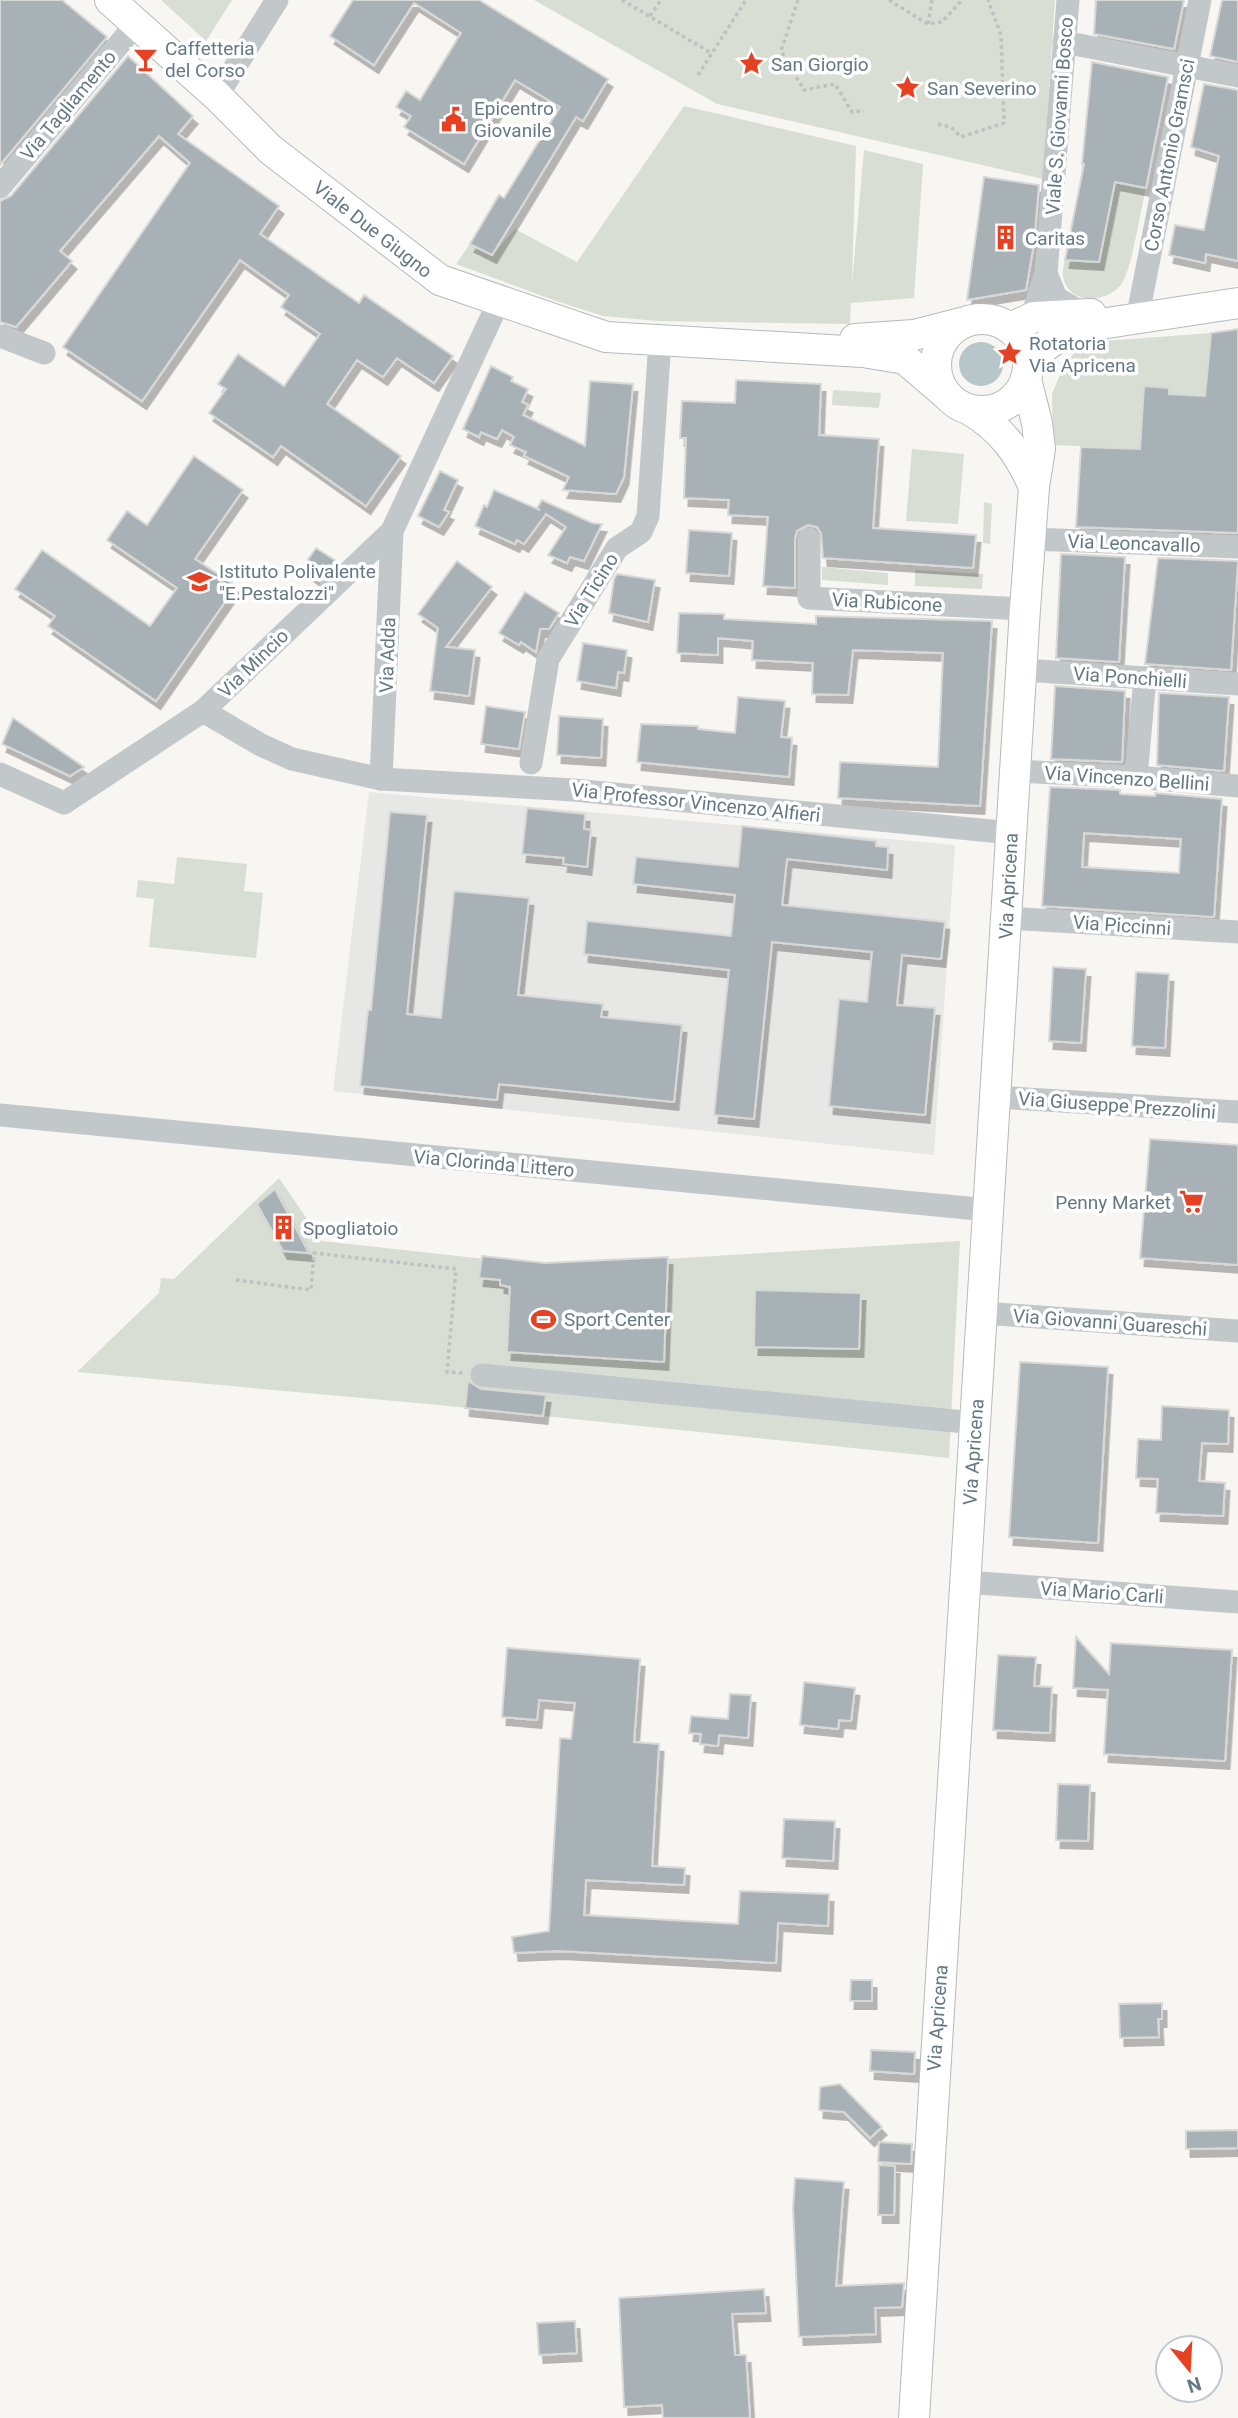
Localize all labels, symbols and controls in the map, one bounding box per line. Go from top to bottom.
street label: Viale S. Giovanni Bosco [1041,16,1078,216]
place label: Caffetteria del Corso [165,37,255,82]
bar icon: Caffetteria del Corso [131,45,159,73]
street label: Via Tagliamento [16,46,121,165]
place icon: San Giorgio [737,50,765,78]
place label: San Giorgio [771,53,869,76]
street label: Corso Antonio Gramsci [1140,57,1199,253]
place icon: San Severino [893,74,921,102]
place label: San Severino [927,77,1037,100]
place label: Epicentro Giovanile [474,97,554,142]
public building icon: Epicentro Giovanile [440,105,468,133]
street label: Viale Due Giugno [309,176,437,283]
building icon: Caritas [991,224,1019,252]
place label: Caritas [1025,227,1085,250]
place label: Rotatoria Via Apricena [1029,332,1136,377]
place icon: Rotatoria Via Apricena [995,340,1023,368]
street label: Via Leoncavallo [1067,530,1201,557]
street label: Via Ticino [560,549,623,632]
place label: Istituto Polivalente "E.Pestalozzi" [219,560,376,605]
school or university icon: Istituto Polivalente "E.Pestalozzi" [185,568,213,596]
street label: Via Rubicone [831,588,943,617]
street label: Via Adda [375,617,400,693]
street label: Via Mincio [213,624,293,703]
street label: Via Ponchielli [1072,662,1188,693]
street label: Via Vincenzo Bellini [1044,761,1210,796]
street label: Via Professor Vincenzo Alfieri [570,778,822,827]
street label: Via Apricena [994,832,1023,940]
street label: Via Piccinni [1072,911,1172,940]
street label: Via Giuseppe Prezzolini [1017,1087,1217,1124]
street label: Via Clorinda Littero [413,1145,575,1182]
supermarket icon: Penny Market [1177,1188,1205,1216]
place label: Penny Market [1055,1191,1171,1214]
building icon: Spogliatoio [269,1214,297,1242]
place label: Spogliatoio [303,1217,398,1240]
street label: Via Giovanni Guareschi [1012,1304,1208,1341]
sports icon: Sport Center [530,1305,558,1333]
place label: Sport Center [564,1308,671,1331]
street label: Via Apricena [958,1398,989,1506]
street label: Via Mario Carli [1039,1577,1164,1608]
street label: Via Apricena [922,1964,953,2072]
north arrow [1154,2334,1224,2404]
text: N [1184,2372,1204,2398]

